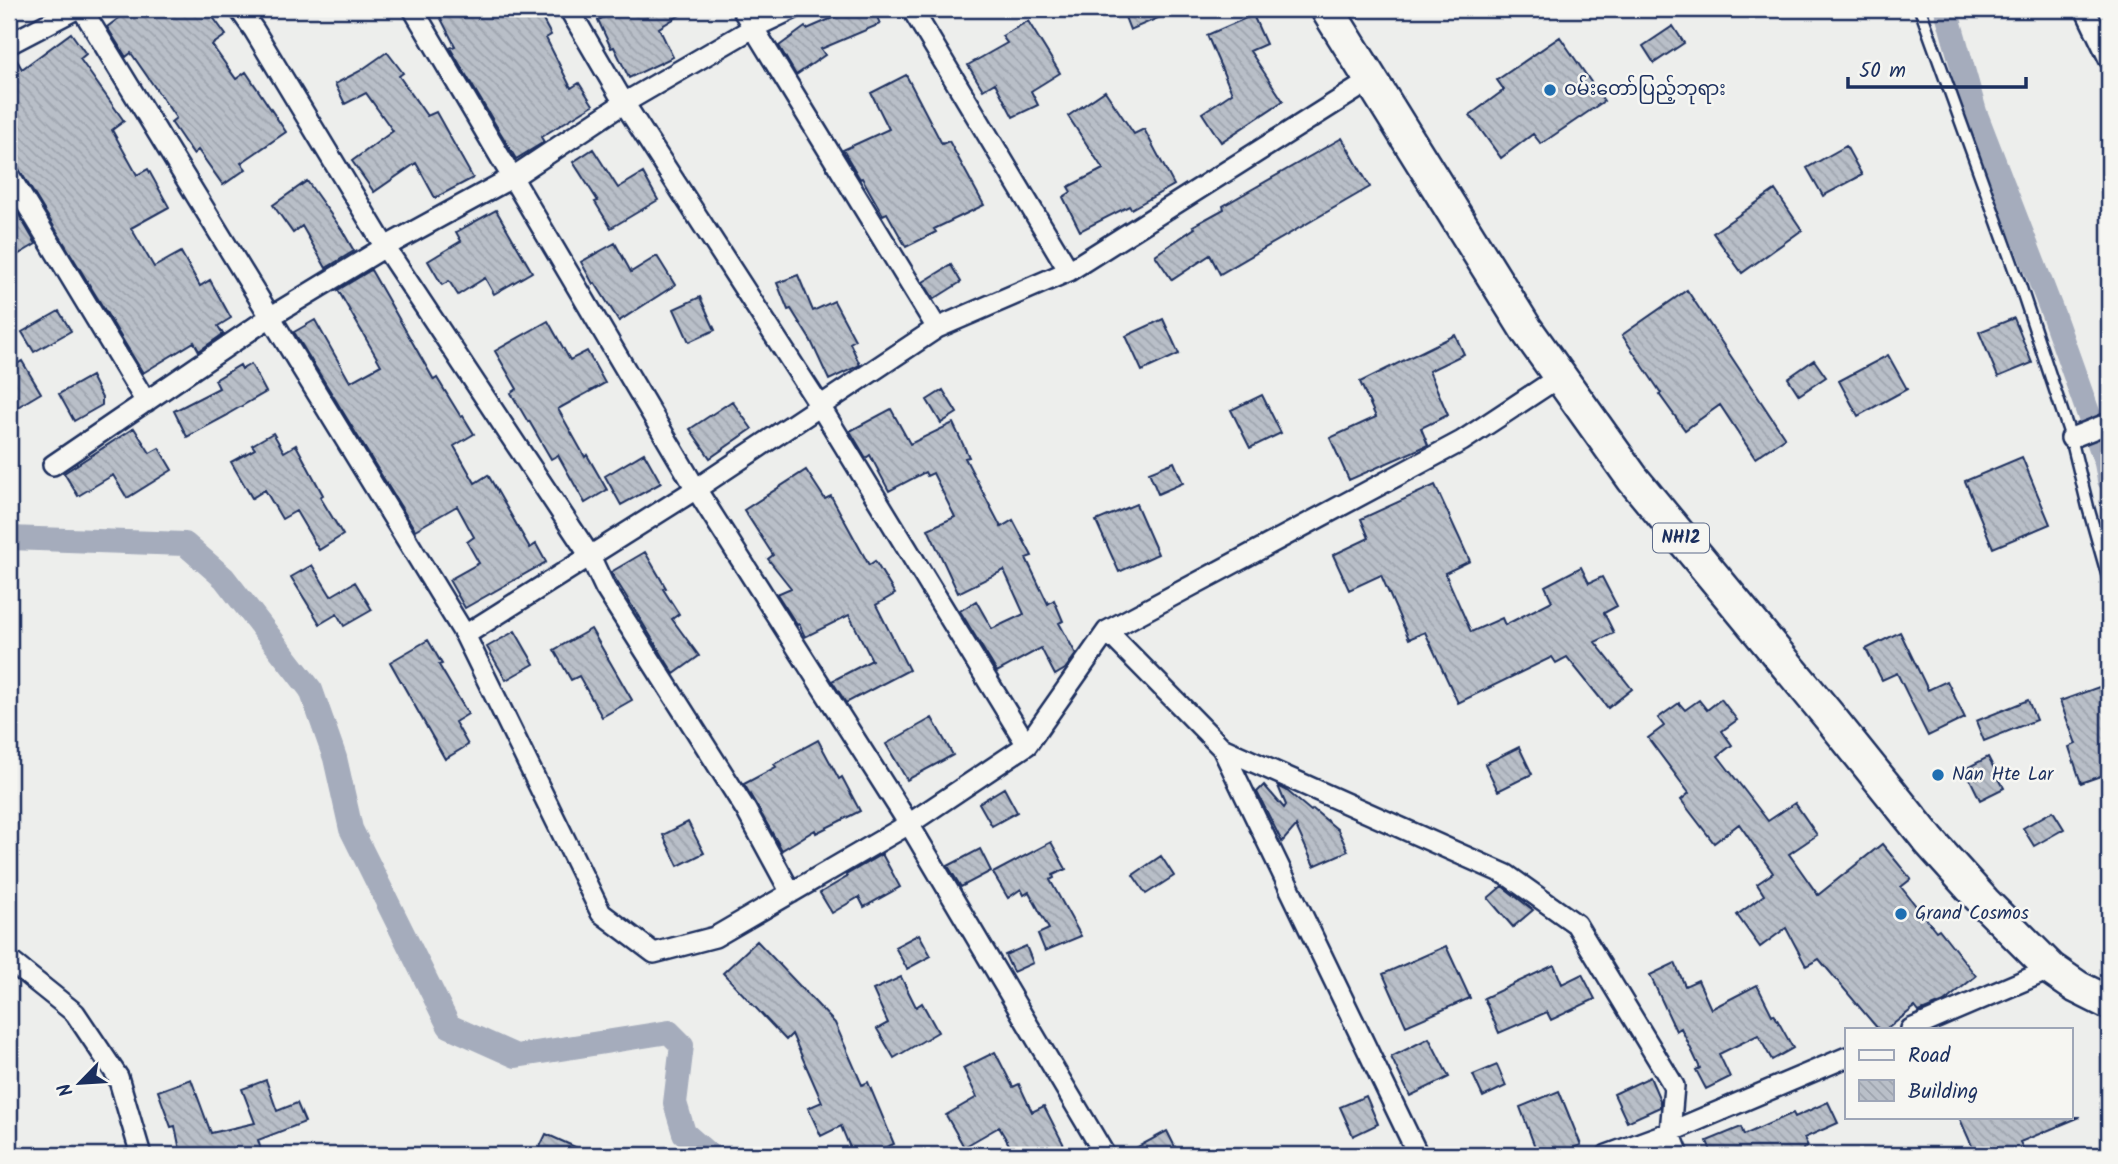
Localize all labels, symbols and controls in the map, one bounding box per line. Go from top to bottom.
scale bar [1848,46,2027,90]
text: 50 m [1859,55,1906,88]
place label: ဝမ်းတော်ပြည့်ဘုရား [1564,74,1726,105]
marker: ဝမ်းတော်ပြည့်ဘုရား [1542,82,1558,98]
road number: NH12 [1653,524,1709,552]
place label: Nan Hte Lar [1952,760,2055,790]
marker: Nan Hte Lar [1930,767,1946,783]
place label: Grand Cosmos [1915,899,2029,929]
marker: Grand Cosmos [1893,906,1909,922]
legend [1845,1028,2072,1118]
text: Road [1908,1040,1951,1073]
north arrow [46,1048,116,1118]
text: Building [1908,1076,1978,1109]
text: N [50,1078,83,1101]

